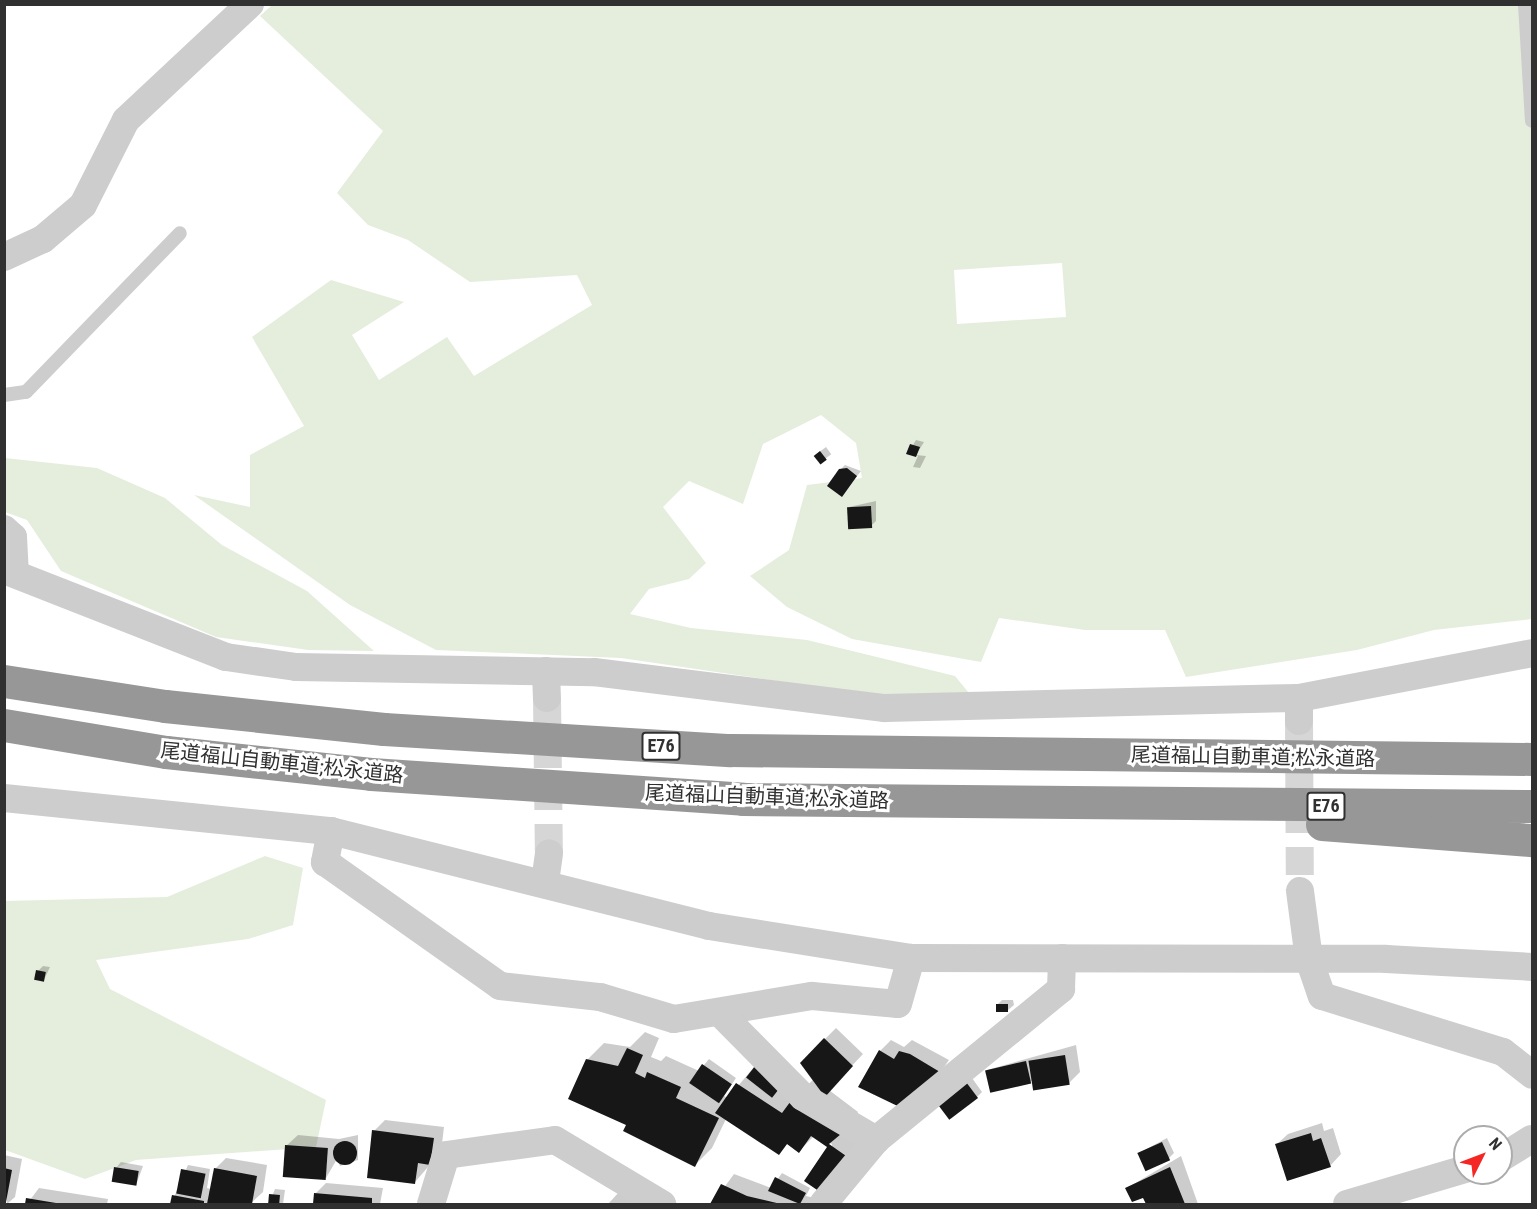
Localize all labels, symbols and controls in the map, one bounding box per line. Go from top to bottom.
road number: E76 [640,731,682,761]
street label: 尾道福山自動車道;松永道路 [159,738,405,788]
street label: 尾道福山自動車道;松永道路 [1131,743,1375,771]
street label: 尾道福山自動車道;松永道路 [645,781,889,813]
road number: E76 [1305,791,1347,821]
north arrow [1453,1125,1513,1185]
text: N [1485,1134,1506,1154]

